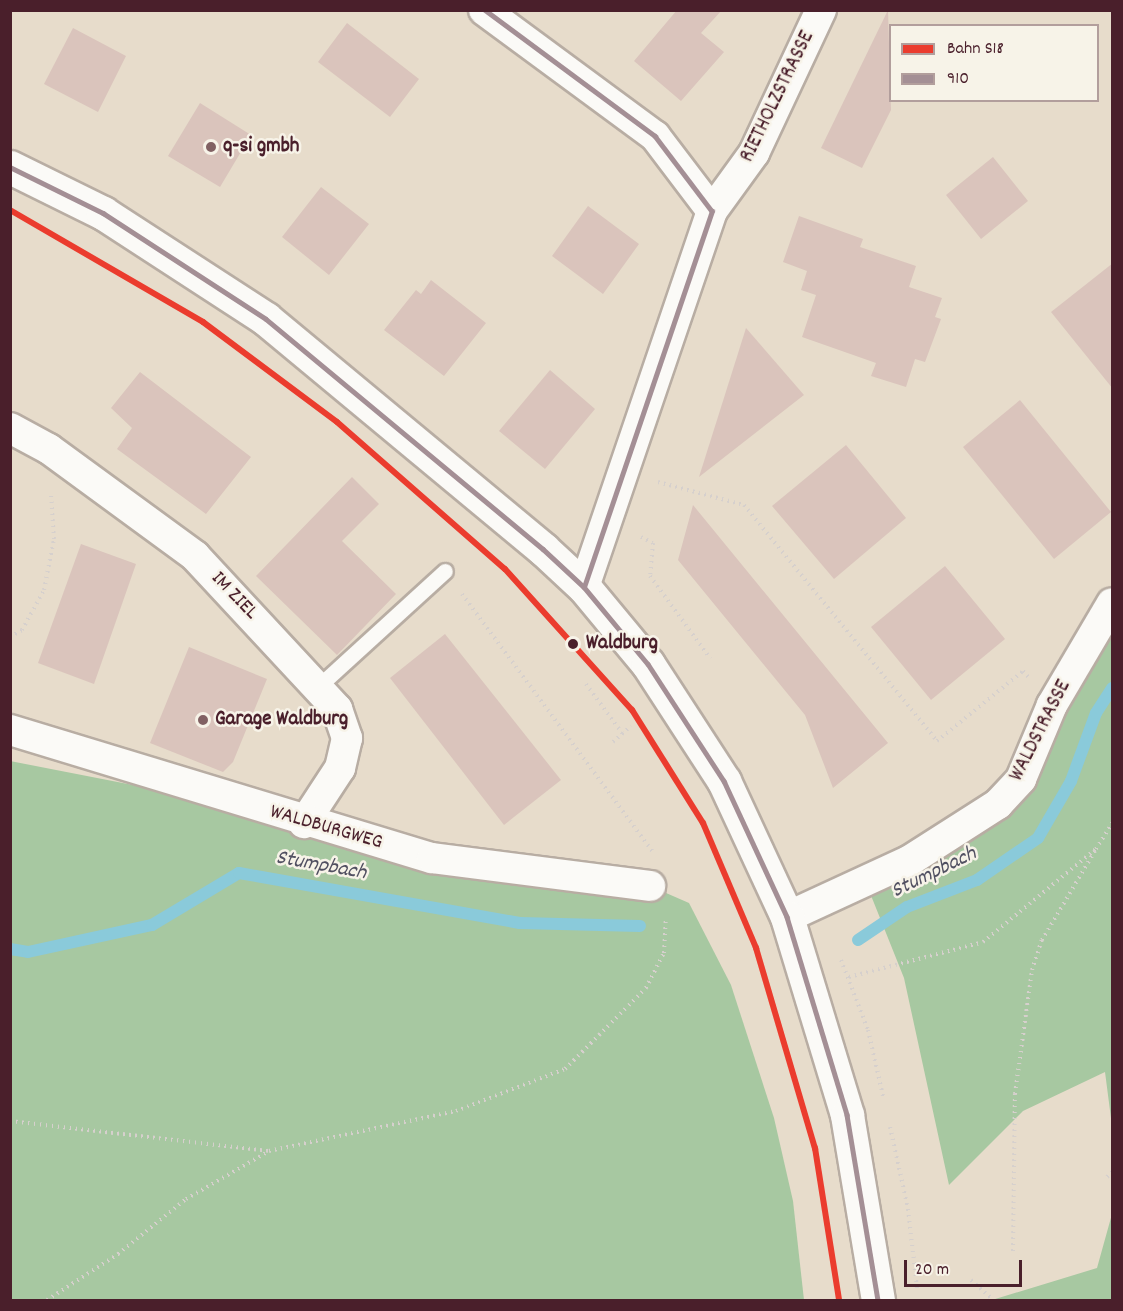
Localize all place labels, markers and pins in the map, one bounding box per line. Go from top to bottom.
place label: q-si gmbh [223,134,299,160]
marker: q-si gmbh [204,140,218,154]
place label: Waldburg [586,631,658,657]
marker: Waldburg [564,635,582,653]
place label: Garage Waldburg [215,707,348,733]
marker: Garage Waldburg [196,713,210,727]

